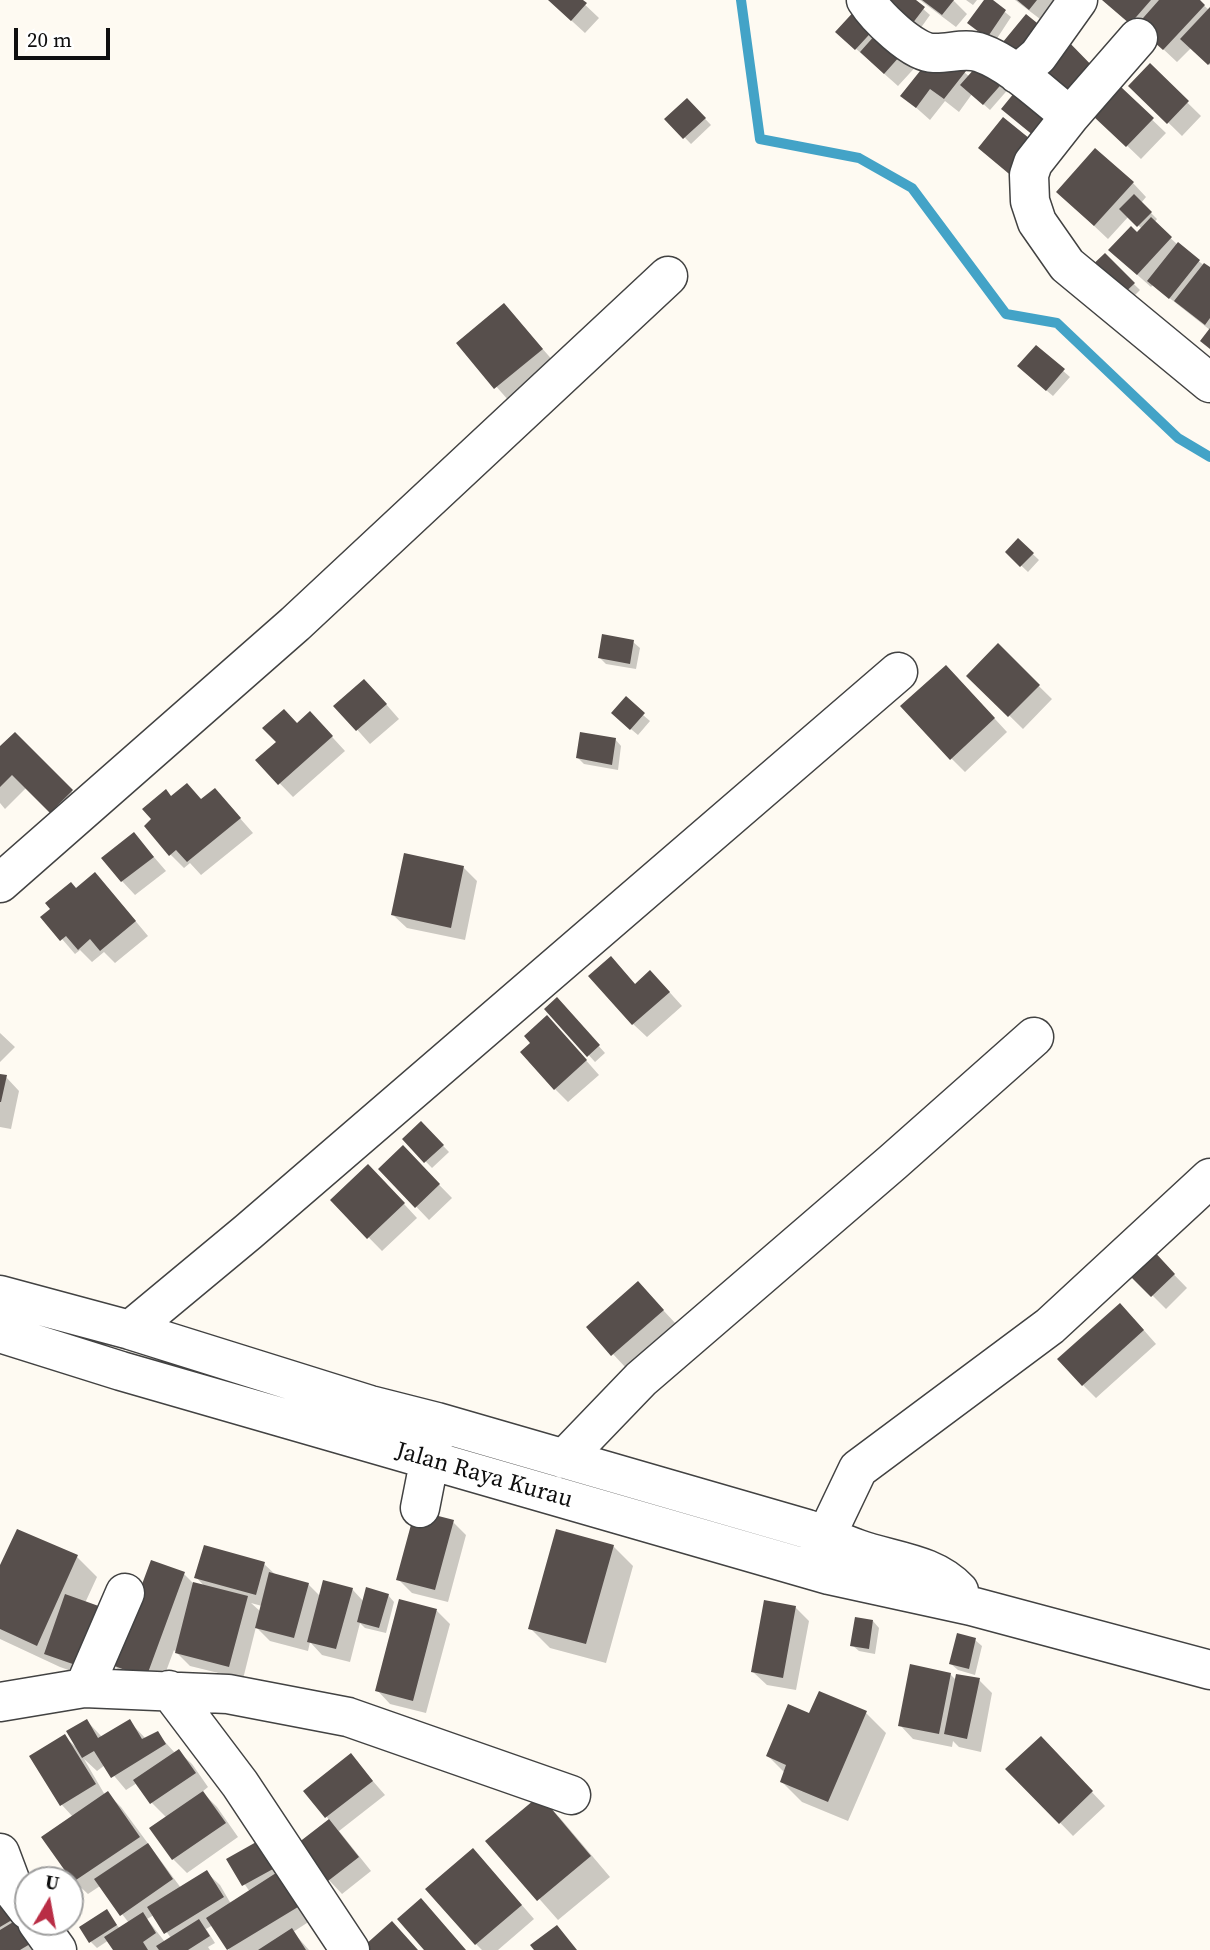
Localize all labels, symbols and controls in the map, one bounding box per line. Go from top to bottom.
scale bar [18,14,114,58]
text: 20 m [27,25,72,54]
street label: Jalan Raya Kurau [392,1437,576,1515]
north arrow [14,1866,84,1936]
text: U [43,1868,61,1896]

